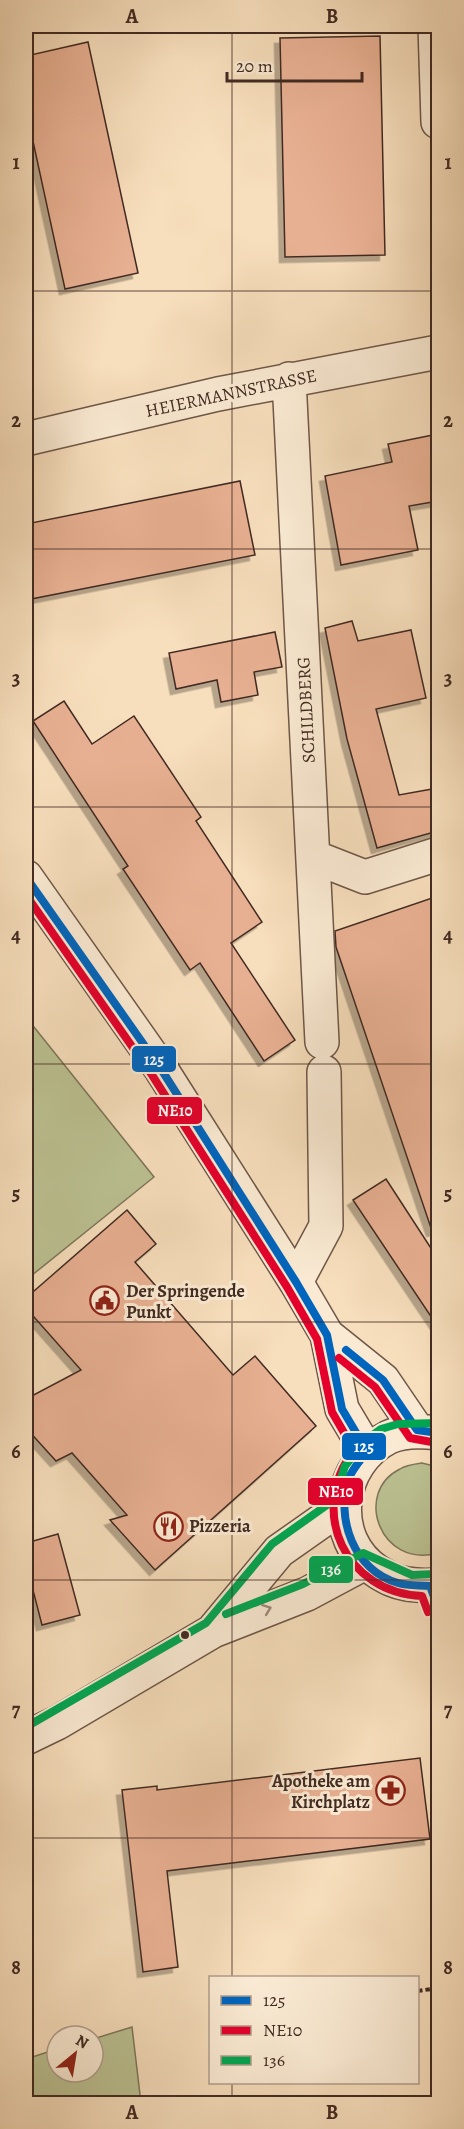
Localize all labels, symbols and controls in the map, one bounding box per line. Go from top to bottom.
text: A [125,3,139,30]
text: B [326,3,338,30]
scale bar [227,45,362,83]
text: 20 m [236,54,273,78]
text: 1 [12,149,20,176]
text: 1 [444,149,452,176]
street label: HEIERMANNSTRASSE [143,363,319,423]
text: 2 [11,407,21,434]
text: 2 [443,407,453,434]
street label: SCHILDBERG [291,656,321,764]
text: 3 [12,665,20,692]
text: 3 [444,665,452,692]
text: 4 [11,922,21,949]
text: 4 [443,922,453,949]
line badge: 125 [131,1045,177,1073]
text: 125 [144,1049,164,1071]
line badge: NE10 [146,1096,203,1125]
text: NE10 [158,1100,192,1122]
text: 5 [12,1180,20,1207]
text: 5 [444,1180,452,1207]
place label: Der Springende Punkt [126,1279,245,1324]
public building icon: Der Springende Punkt [89,1285,121,1317]
line badge: 125 [341,1432,387,1461]
text: 125 [354,1436,374,1458]
text: 6 [11,1438,21,1465]
text: 6 [443,1438,453,1465]
line badge: NE10 [307,1477,364,1506]
text: NE10 [319,1481,353,1503]
restaurant icon: Pizzeria [152,1510,184,1542]
place label: Pizzeria [189,1514,251,1538]
line badge: 136 [308,1555,354,1584]
text: 136 [321,1559,342,1581]
one-way arrow [261,1604,272,1617]
unlabelled marker [179,1629,191,1641]
text: 7 [12,1696,21,1723]
text: 7 [444,1696,453,1723]
place label: Apotheke am Kirchplatz [271,1769,370,1814]
pharmacy icon: Apotheke am Kirchplatz [375,1775,407,1807]
text: 8 [11,1954,21,1981]
text: 8 [443,1954,453,1981]
legend [209,1976,419,2084]
text: 125 [263,1988,285,2012]
text: NE10 [263,2018,302,2042]
north arrow [45,2024,105,2084]
text: N [71,2029,93,2054]
text: 136 [263,2048,285,2072]
text: A [125,2099,139,2126]
text: B [326,2099,338,2126]

